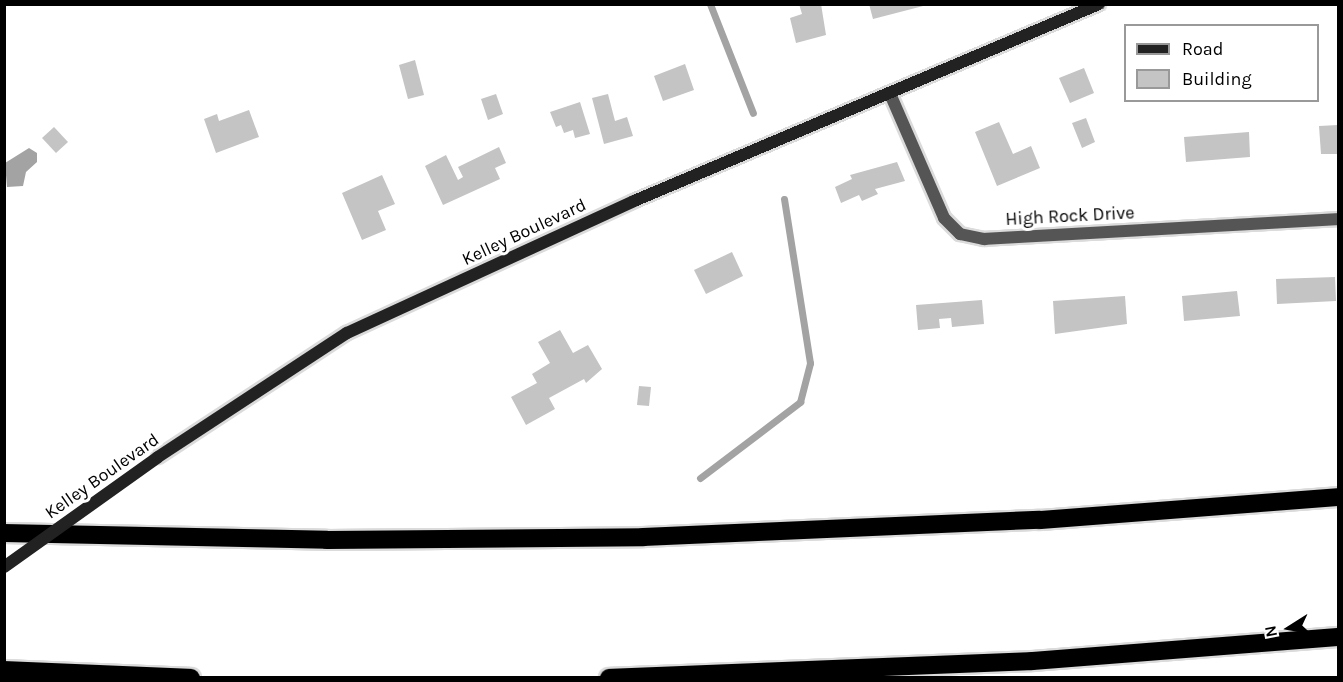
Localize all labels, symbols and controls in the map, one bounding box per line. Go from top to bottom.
legend [1124,24,1319,102]
text: Road [1182,38,1223,60]
text: Building [1182,68,1252,90]
street label: Kelley Boulevard [458,194,590,270]
street label: High Rock Drive [1005,202,1135,230]
street label: Kelley Boulevard [41,429,163,523]
north arrow [1259,598,1319,658]
text: N [1260,624,1281,639]

